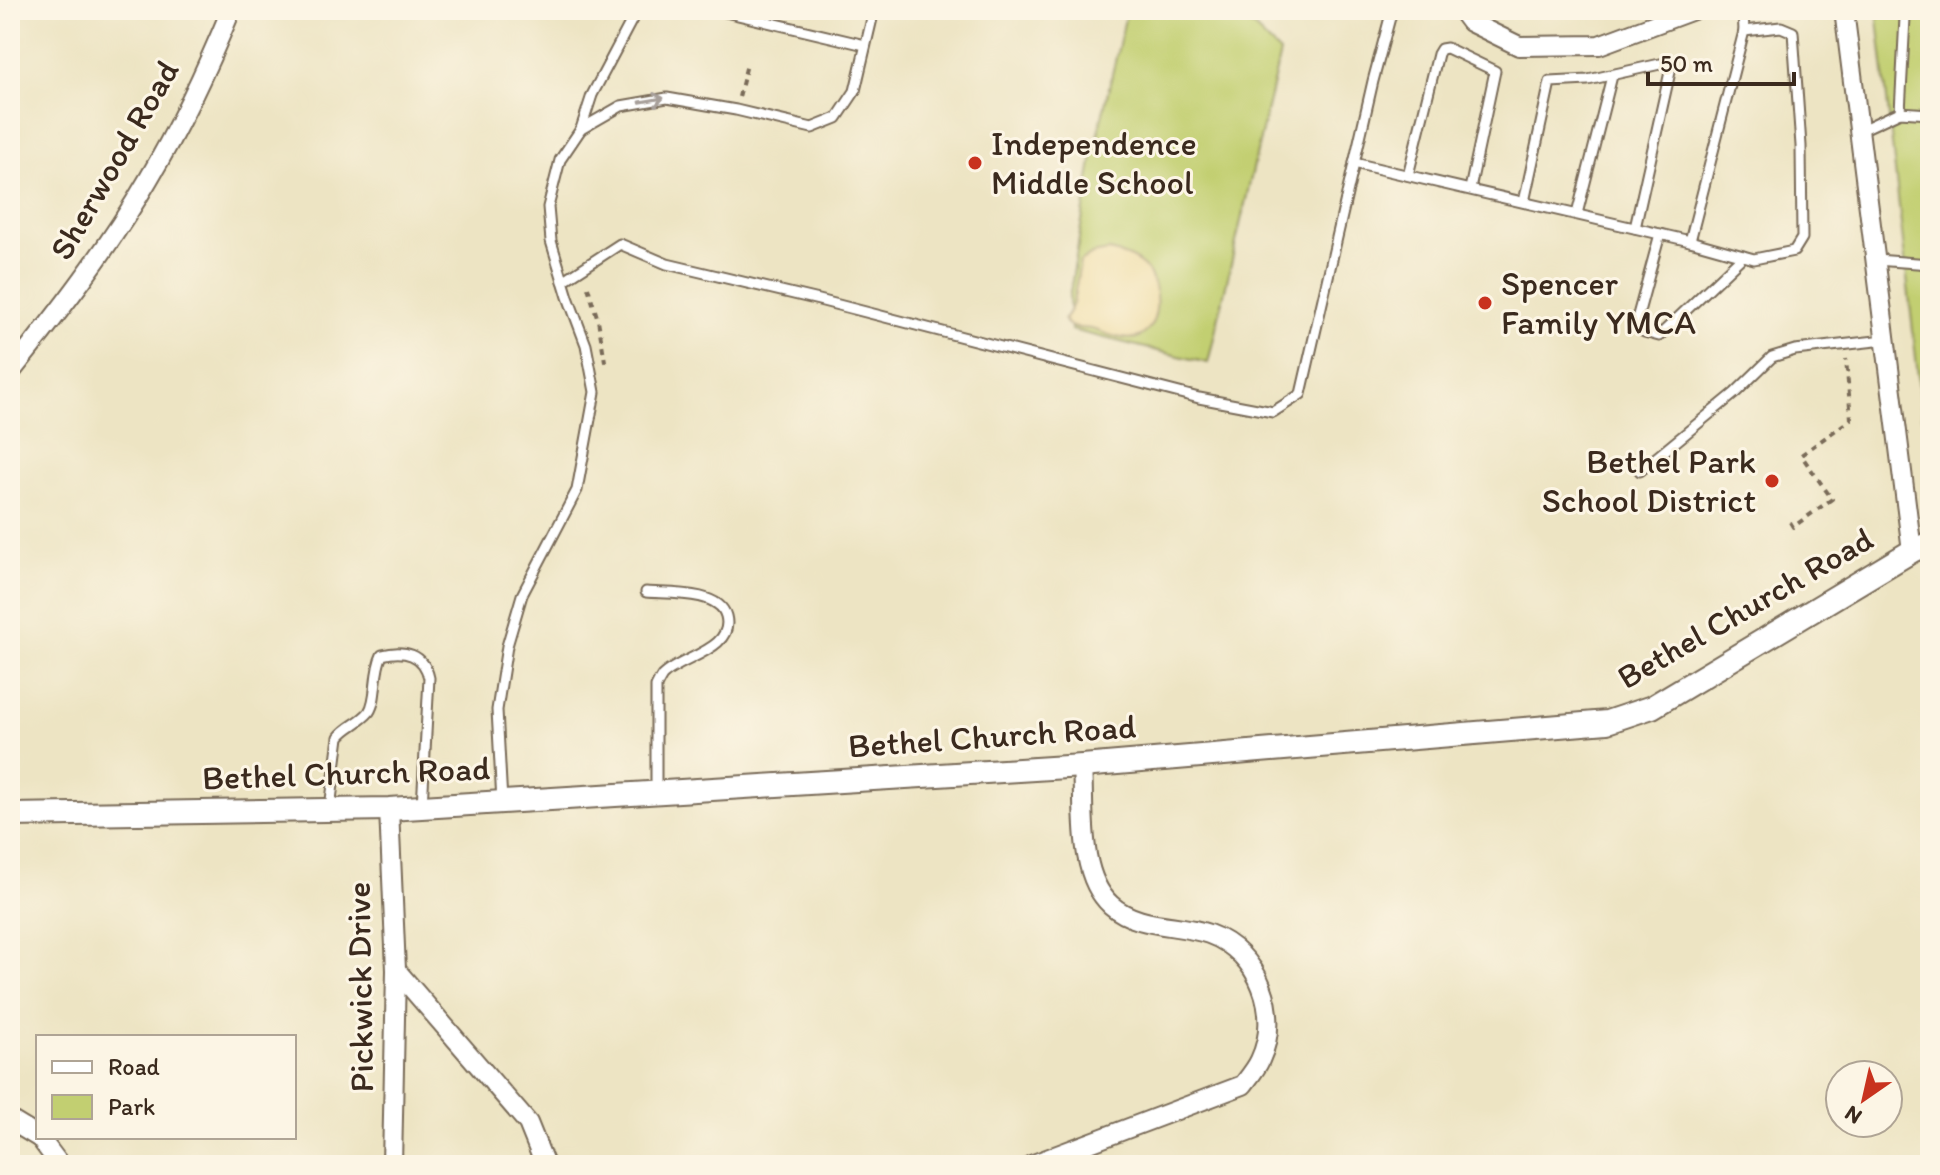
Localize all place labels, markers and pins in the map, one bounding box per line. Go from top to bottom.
place label: Independence Middle School [991,123,1197,203]
marker: Independence Middle School [966,154,984,172]
place label: Spencer Family YMCA [1501,263,1696,343]
marker: Spencer Family YMCA [1476,294,1494,312]
place label: Bethel Park School District [1542,441,1756,521]
marker: Bethel Park School District [1763,472,1781,490]

